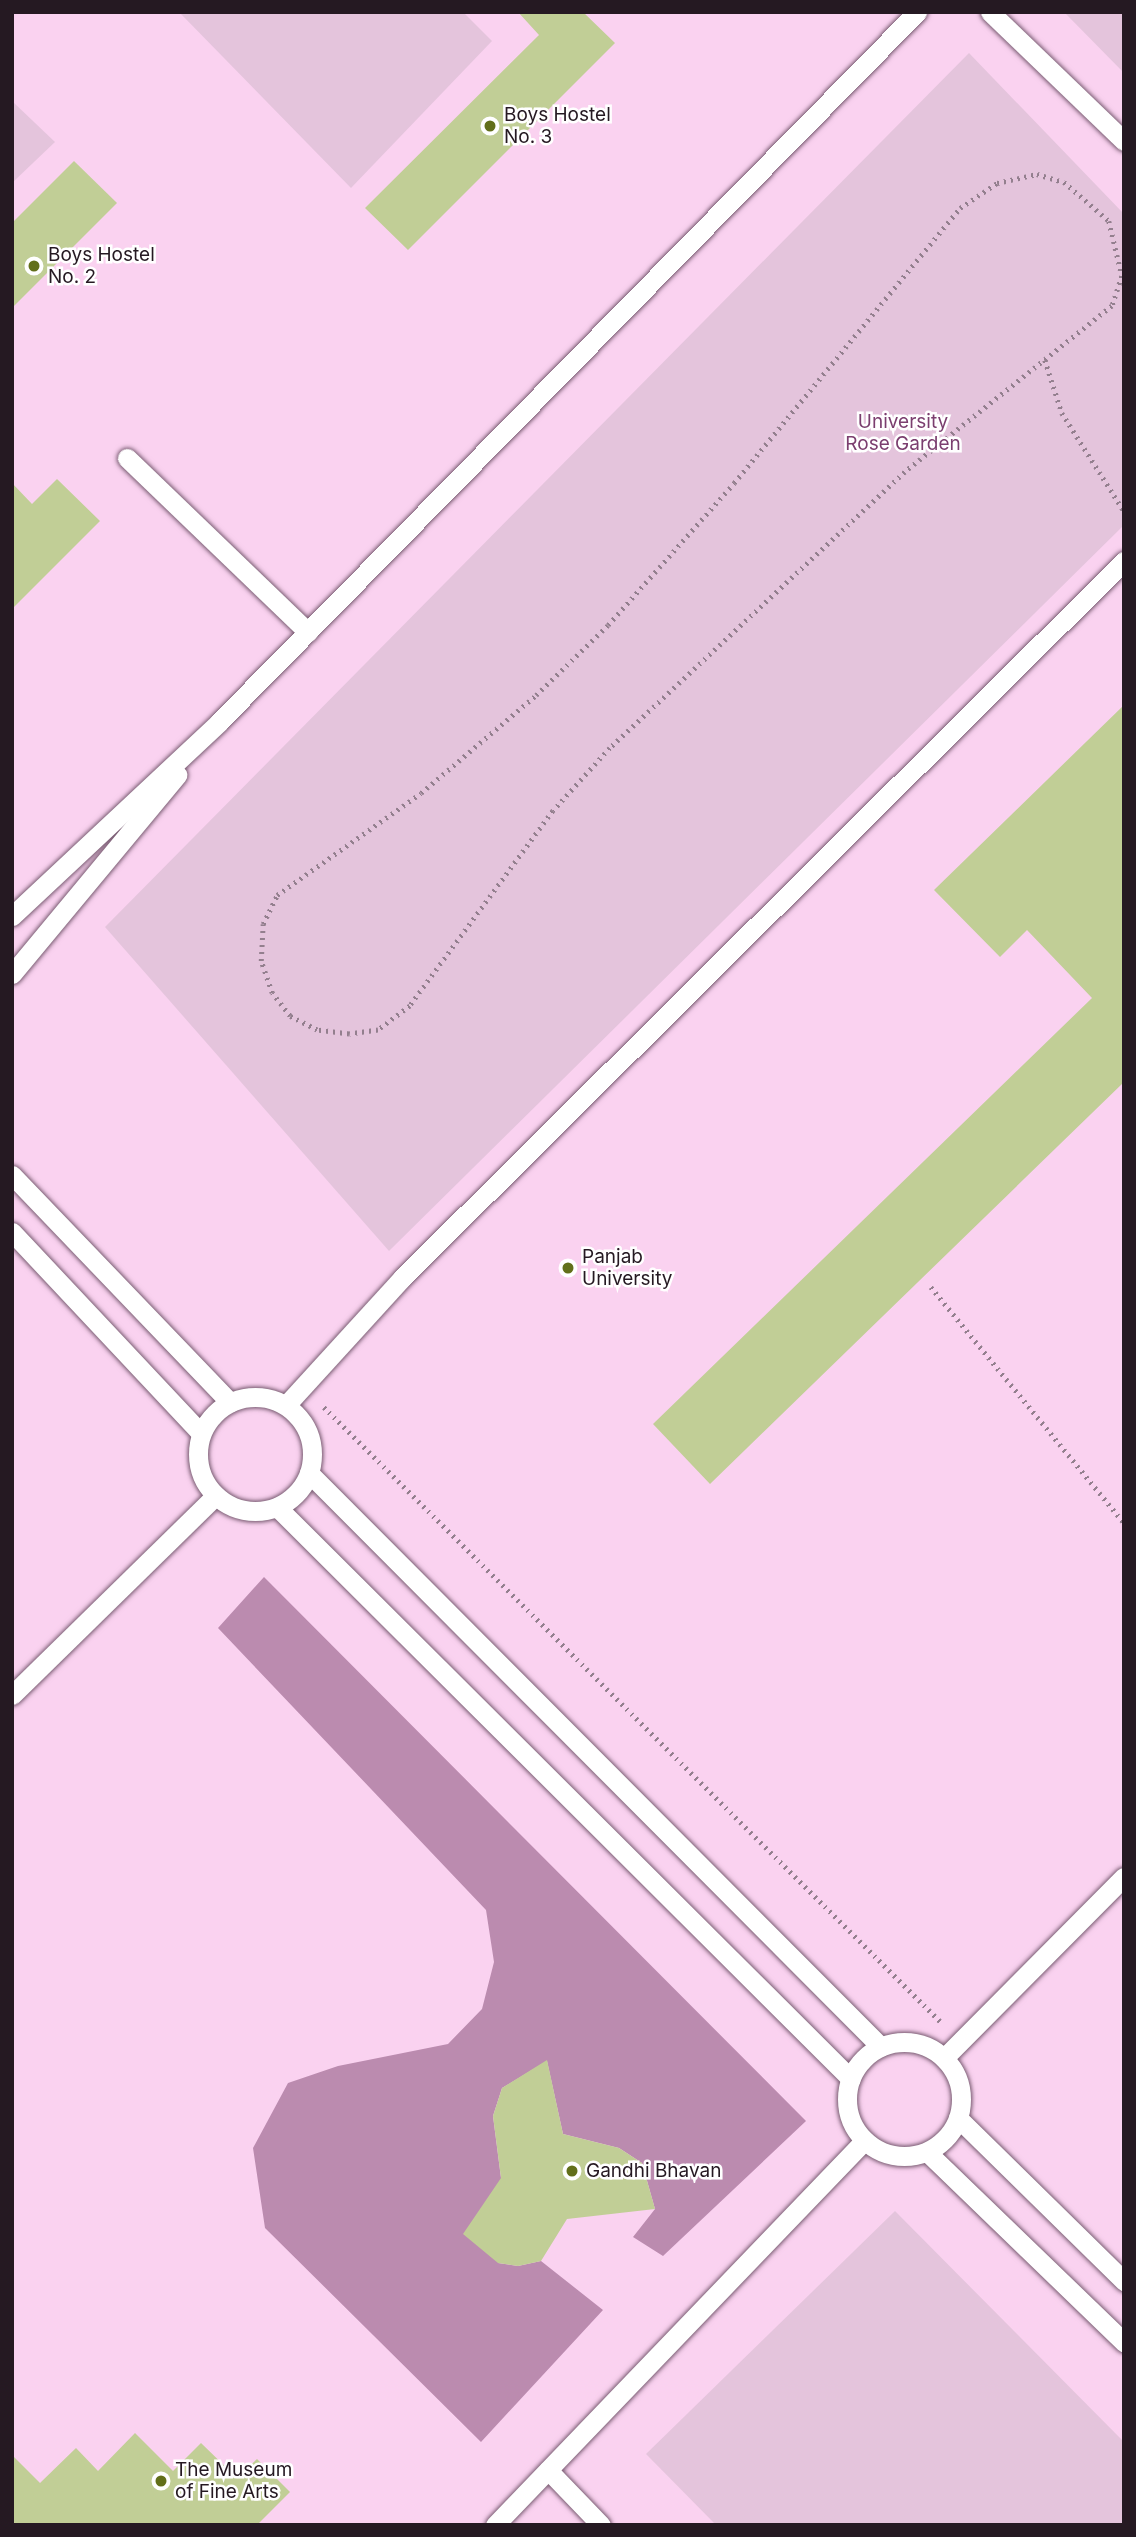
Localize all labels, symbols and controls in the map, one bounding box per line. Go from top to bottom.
place label: Boys Hostel No. 3 [504,104,611,148]
marker: Boys Hostel No. 3 [482,118,498,134]
place label: Boys Hostel No. 2 [48,244,155,288]
marker: Boys Hostel No. 2 [26,258,42,274]
park label: University Rose Garden [845,411,961,455]
place label: Panjab University [582,1246,672,1290]
marker: Panjab University [560,1260,576,1276]
place label: Gandhi Bhavan [586,2160,721,2182]
marker: Gandhi Bhavan [564,2163,580,2179]
place label: The Museum of Fine Arts [175,2459,292,2503]
marker: The Museum of Fine Arts [153,2473,169,2489]

